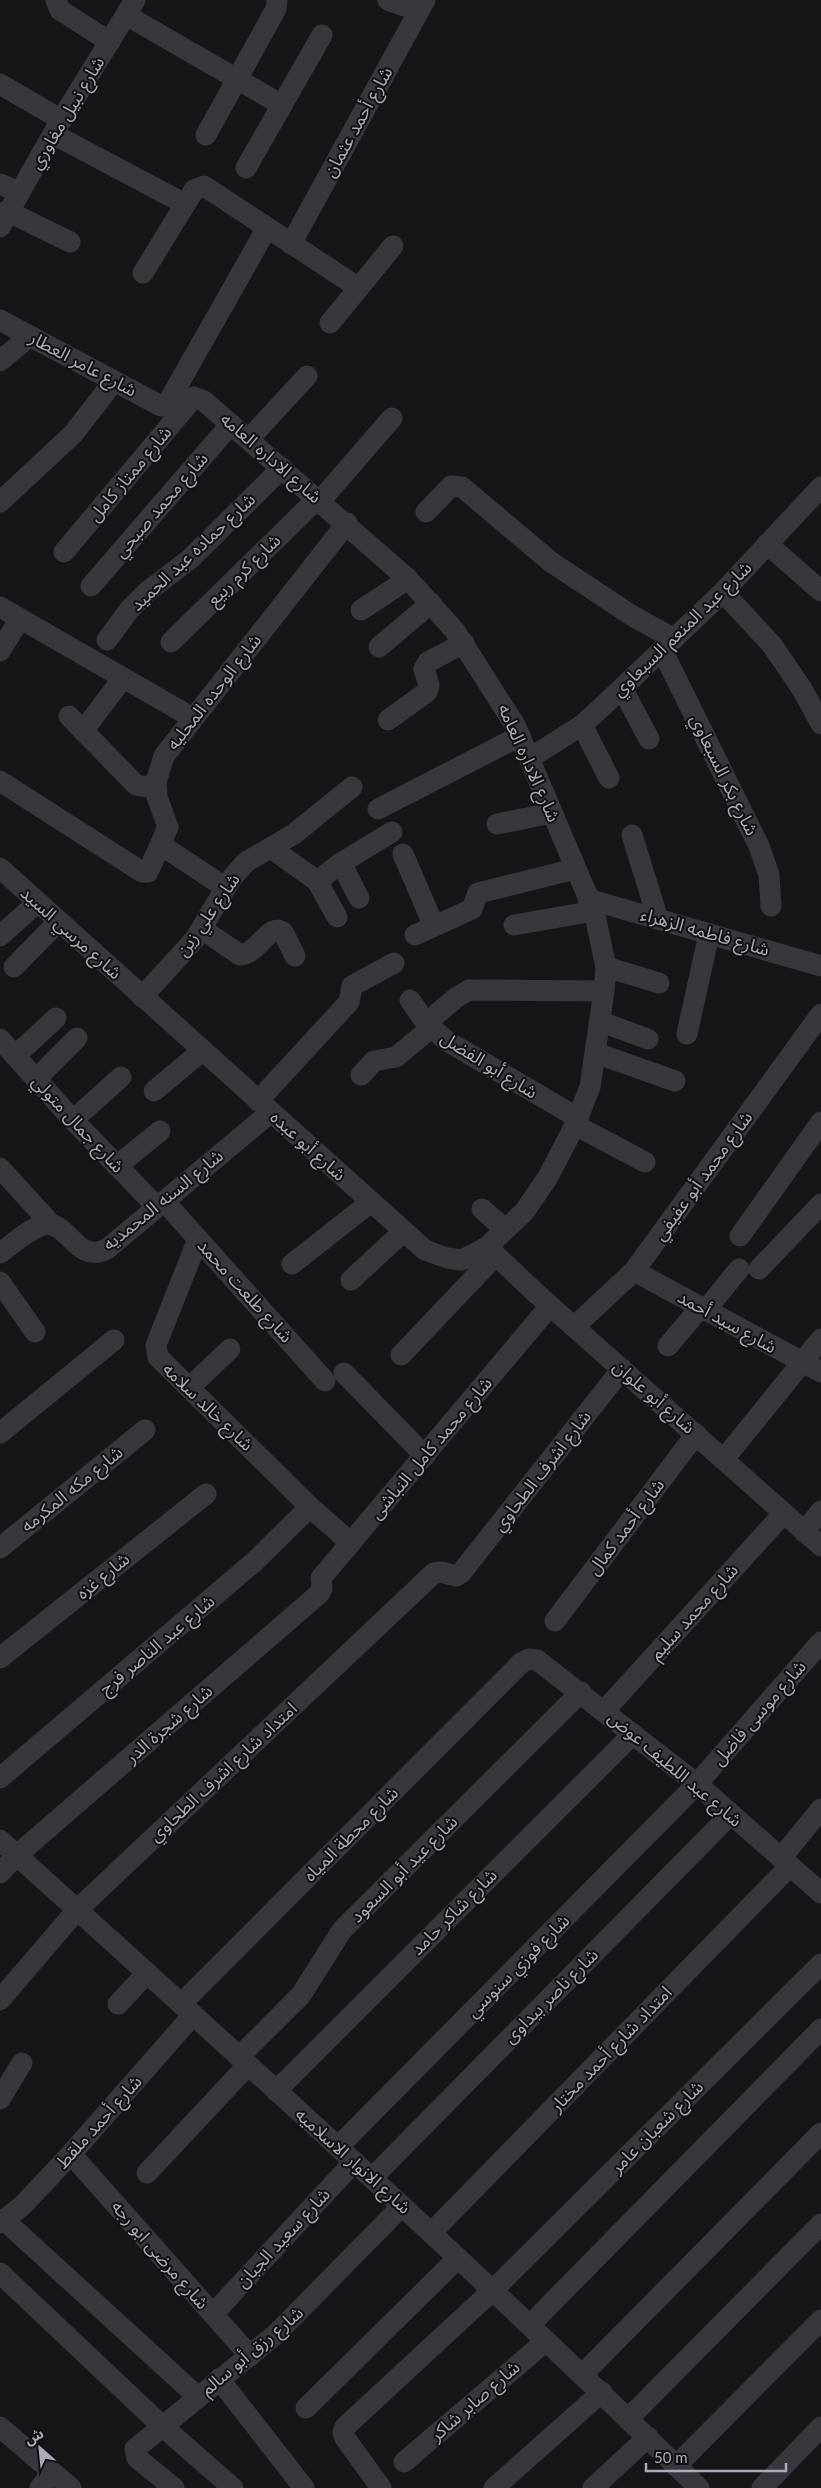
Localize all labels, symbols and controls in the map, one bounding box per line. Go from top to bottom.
street label: شارع نبيل مغاوري [24,52,112,175]
street label: شارع أحمد عثمان [318,62,400,183]
street label: شارع عامر العطار [23,325,141,404]
street label: شارع الاداره العامه [214,407,327,510]
street label: شارع ممتاز كامل [83,421,179,528]
street label: شارع محمد صبحي [109,447,215,564]
street label: شارع حماده عبد الحميد [125,488,262,618]
street label: شارع كرم ربيع [202,529,288,613]
street label: شارع عبد المنعم السبعاوي [607,556,758,704]
street label: شارع الوحده المحليه [161,629,268,756]
street label: شارع الاداره العامه [490,700,566,827]
street label: شارع بكر السبعاوي [682,710,764,841]
street label: شارع علي زين [170,869,247,963]
street label: شارع مرسي السيد [14,881,127,986]
street label: شارع فاطمه الزهراء [637,902,772,964]
street label: شارع أبو الفضل [435,1026,542,1106]
street label: شارع جمال متولي [25,1070,130,1179]
street label: شارع أبو عبده [264,1106,351,1188]
street label: شارع محمد أبو عفيفي [648,1107,760,1247]
street label: شارع السنه المحمديه [98,1144,229,1258]
street label: شارع طلعت محمد [190,1234,298,1349]
street label: شارع سيد أحمد [672,1285,781,1361]
street label: شارع أبو علوان [607,1355,700,1441]
street label: شارع خالد سلامه [156,1358,259,1458]
street label: شارع محمد كامل النباشى [364,1372,499,1526]
street label: شارع اشرف الطحاوي [487,1406,598,1538]
street label: شارع مكه المكرمه [16,1440,129,1539]
street label: شارع أحمد كمال [582,1474,672,1581]
street label: شارع غزه [71,1547,136,1607]
street label: شارع محمد سليم [644,1559,745,1667]
street label: شارع عبد الناصر فرج [94,1589,221,1702]
street label: شارع موسى فاضل [707,1655,813,1772]
street label: شارع شجرة الدر [119,1679,219,1771]
street label: امتداد شارع اشرف الطحاوي [144,1697,304,1849]
street label: شارع عبد اللطيف عوض [602,1706,747,1834]
street label: شارع محطة المياه [298,1781,405,1888]
street label: شارع عيد أبو السعود [345,1810,464,1929]
street label: شارع شاكر حامد [406,1864,504,1962]
street label: شارع فوزي سنوسي [461,1909,576,2024]
street label: شارع ناصر بيداوى [498,1943,605,2050]
street label: امتداد شارع أحمد مختار [544,1981,679,2119]
street label: شارع أحمد ملقط [51,2070,149,2175]
street label: شارع شعبان عامر [605,2075,710,2181]
street label: شارع الانوار الاسلاميه [289,2103,416,2221]
street label: شارع سعيد الجبان [230,2183,337,2294]
street label: شارع مرضى ابو رجه [104,2195,214,2316]
street label: شارع رزق أبو سالم [196,2301,310,2403]
street label: شارع صابر شاكر [424,2355,526,2449]
north arrow [15,2423,65,2473]
text: ش [21,2424,46,2448]
scale bar [646,2440,786,2472]
text: 50 m [654,2448,688,2466]

